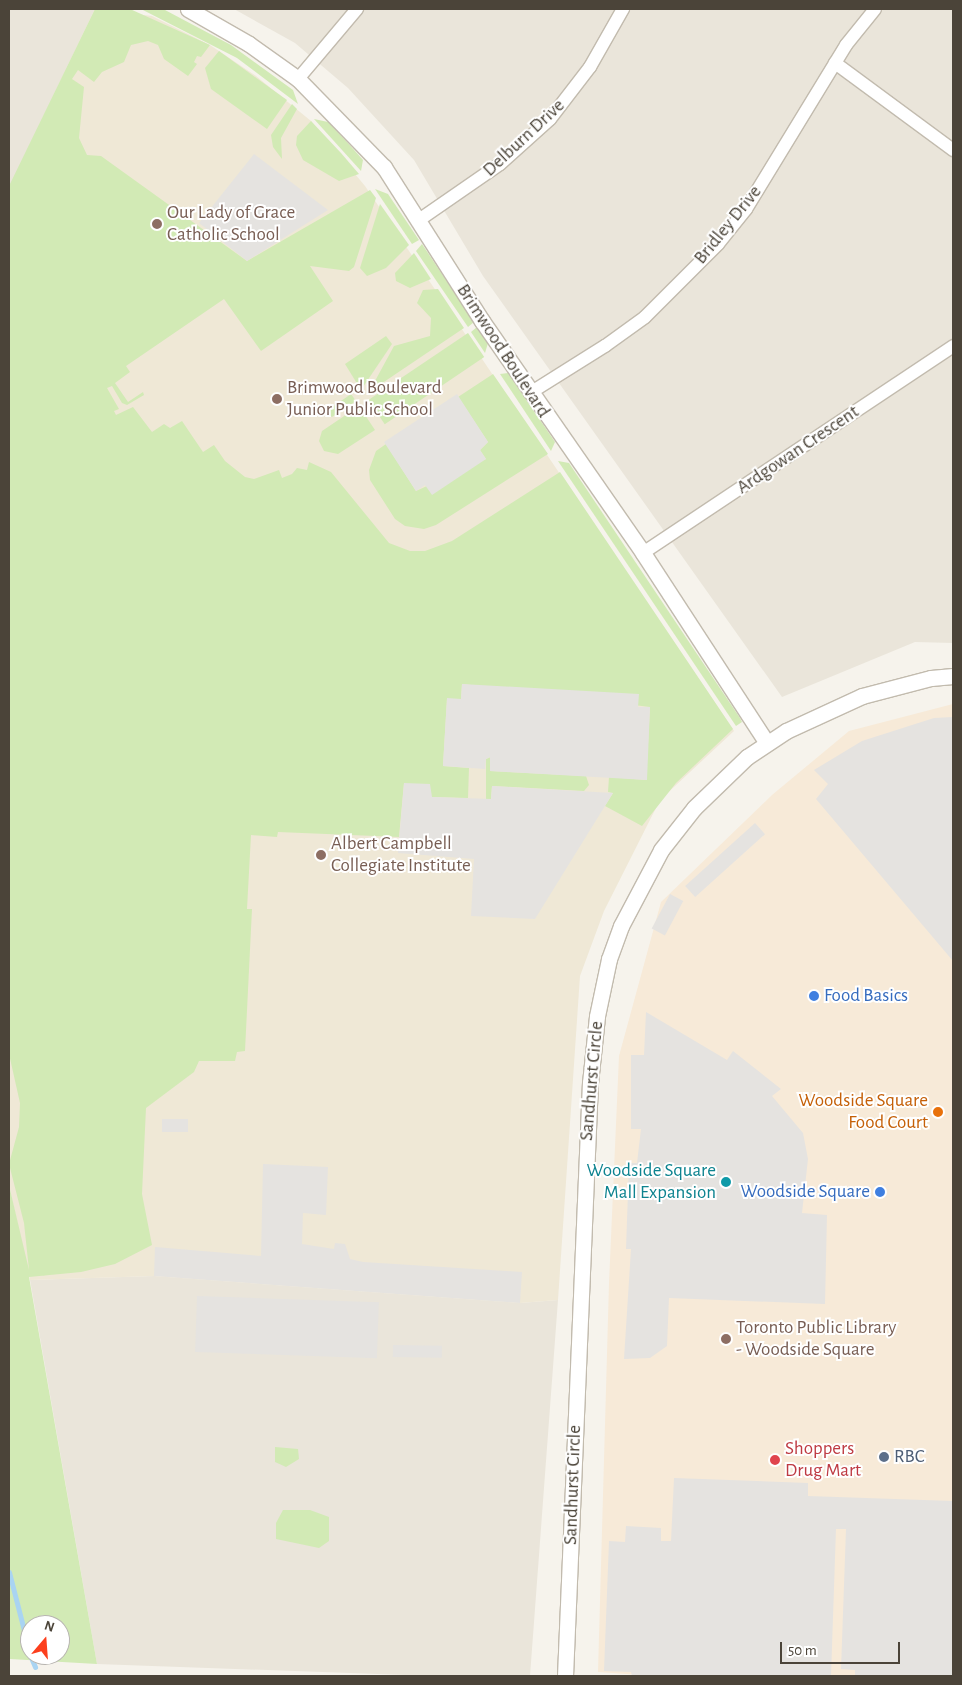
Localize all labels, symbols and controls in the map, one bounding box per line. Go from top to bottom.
street label: Delburn Drive [478,94,570,182]
street label: Bridley Drive [689,181,767,269]
place label: Our Lady of Grace Catholic School [167,202,295,246]
marker: Our Lady of Grace Catholic School [151,218,163,230]
street label: Brimwood Boulevard [451,280,555,422]
place label: Brimwood Boulevard Junior Public School [287,377,442,421]
marker: Brimwood Boulevard Junior Public School [271,393,283,405]
street label: Ardgowan Crescent [733,401,863,499]
place label: Albert Campbell Collegiate Institute [331,833,471,877]
marker: Albert Campbell Collegiate Institute [315,849,327,861]
place label: Food Basics [824,985,908,1007]
marker: Food Basics [808,990,820,1002]
street label: Sandhurst Circle [575,1020,609,1142]
place label: Woodside Square Food Court [799,1090,928,1134]
marker: Woodside Square Food Court [932,1106,944,1118]
place label: Woodside Square Mall Expansion [587,1160,716,1204]
marker: Woodside Square Mall Expansion [720,1176,732,1188]
place label: Woodside Square [741,1181,870,1203]
marker: Woodside Square [874,1186,886,1198]
place label: Toronto Public Library - Woodside Square [736,1317,896,1361]
marker: Toronto Public Library - Woodside Square [720,1333,732,1345]
street label: Sandhurst Circle [560,1425,586,1545]
place label: Shoppers Drug Mart [785,1438,861,1482]
place label: RBC [894,1446,925,1468]
marker: RBC [878,1451,890,1463]
marker: Shoppers Drug Mart [769,1454,781,1466]
north arrow [20,1615,70,1665]
text: N [43,1619,56,1635]
scale bar [782,1632,902,1664]
text: 50 m [788,1643,817,1658]

